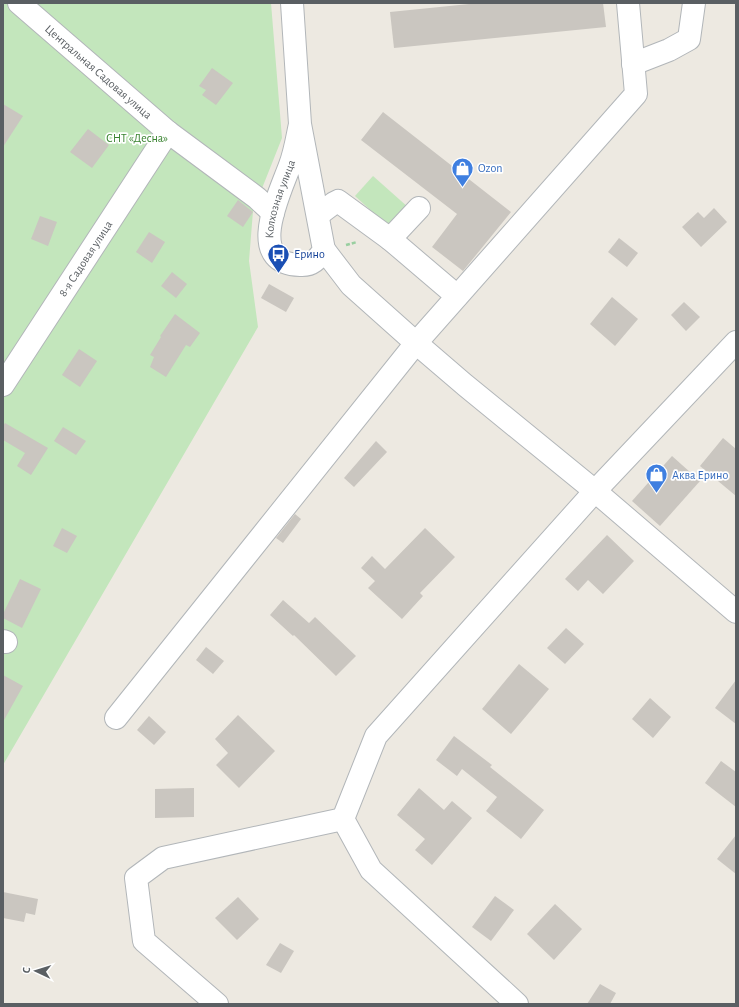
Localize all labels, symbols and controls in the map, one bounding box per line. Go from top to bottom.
street label: Центральная Садовая улица [43,22,154,121]
park label: СНТ «Десна» [106,132,168,144]
shop icon: Ozon [449,155,475,188]
street label: Колхозная улица [263,158,298,238]
place label: Ozon [478,162,502,174]
street label: 8-я Садовая улица [56,218,115,299]
bus stop icon: Ерино [266,241,292,274]
place label: Ерино [294,248,325,260]
shop icon: Аква Ерино [644,462,670,495]
place label: Аква Ерино [672,469,728,481]
north arrow [16,951,56,991]
text: С [21,967,32,974]

